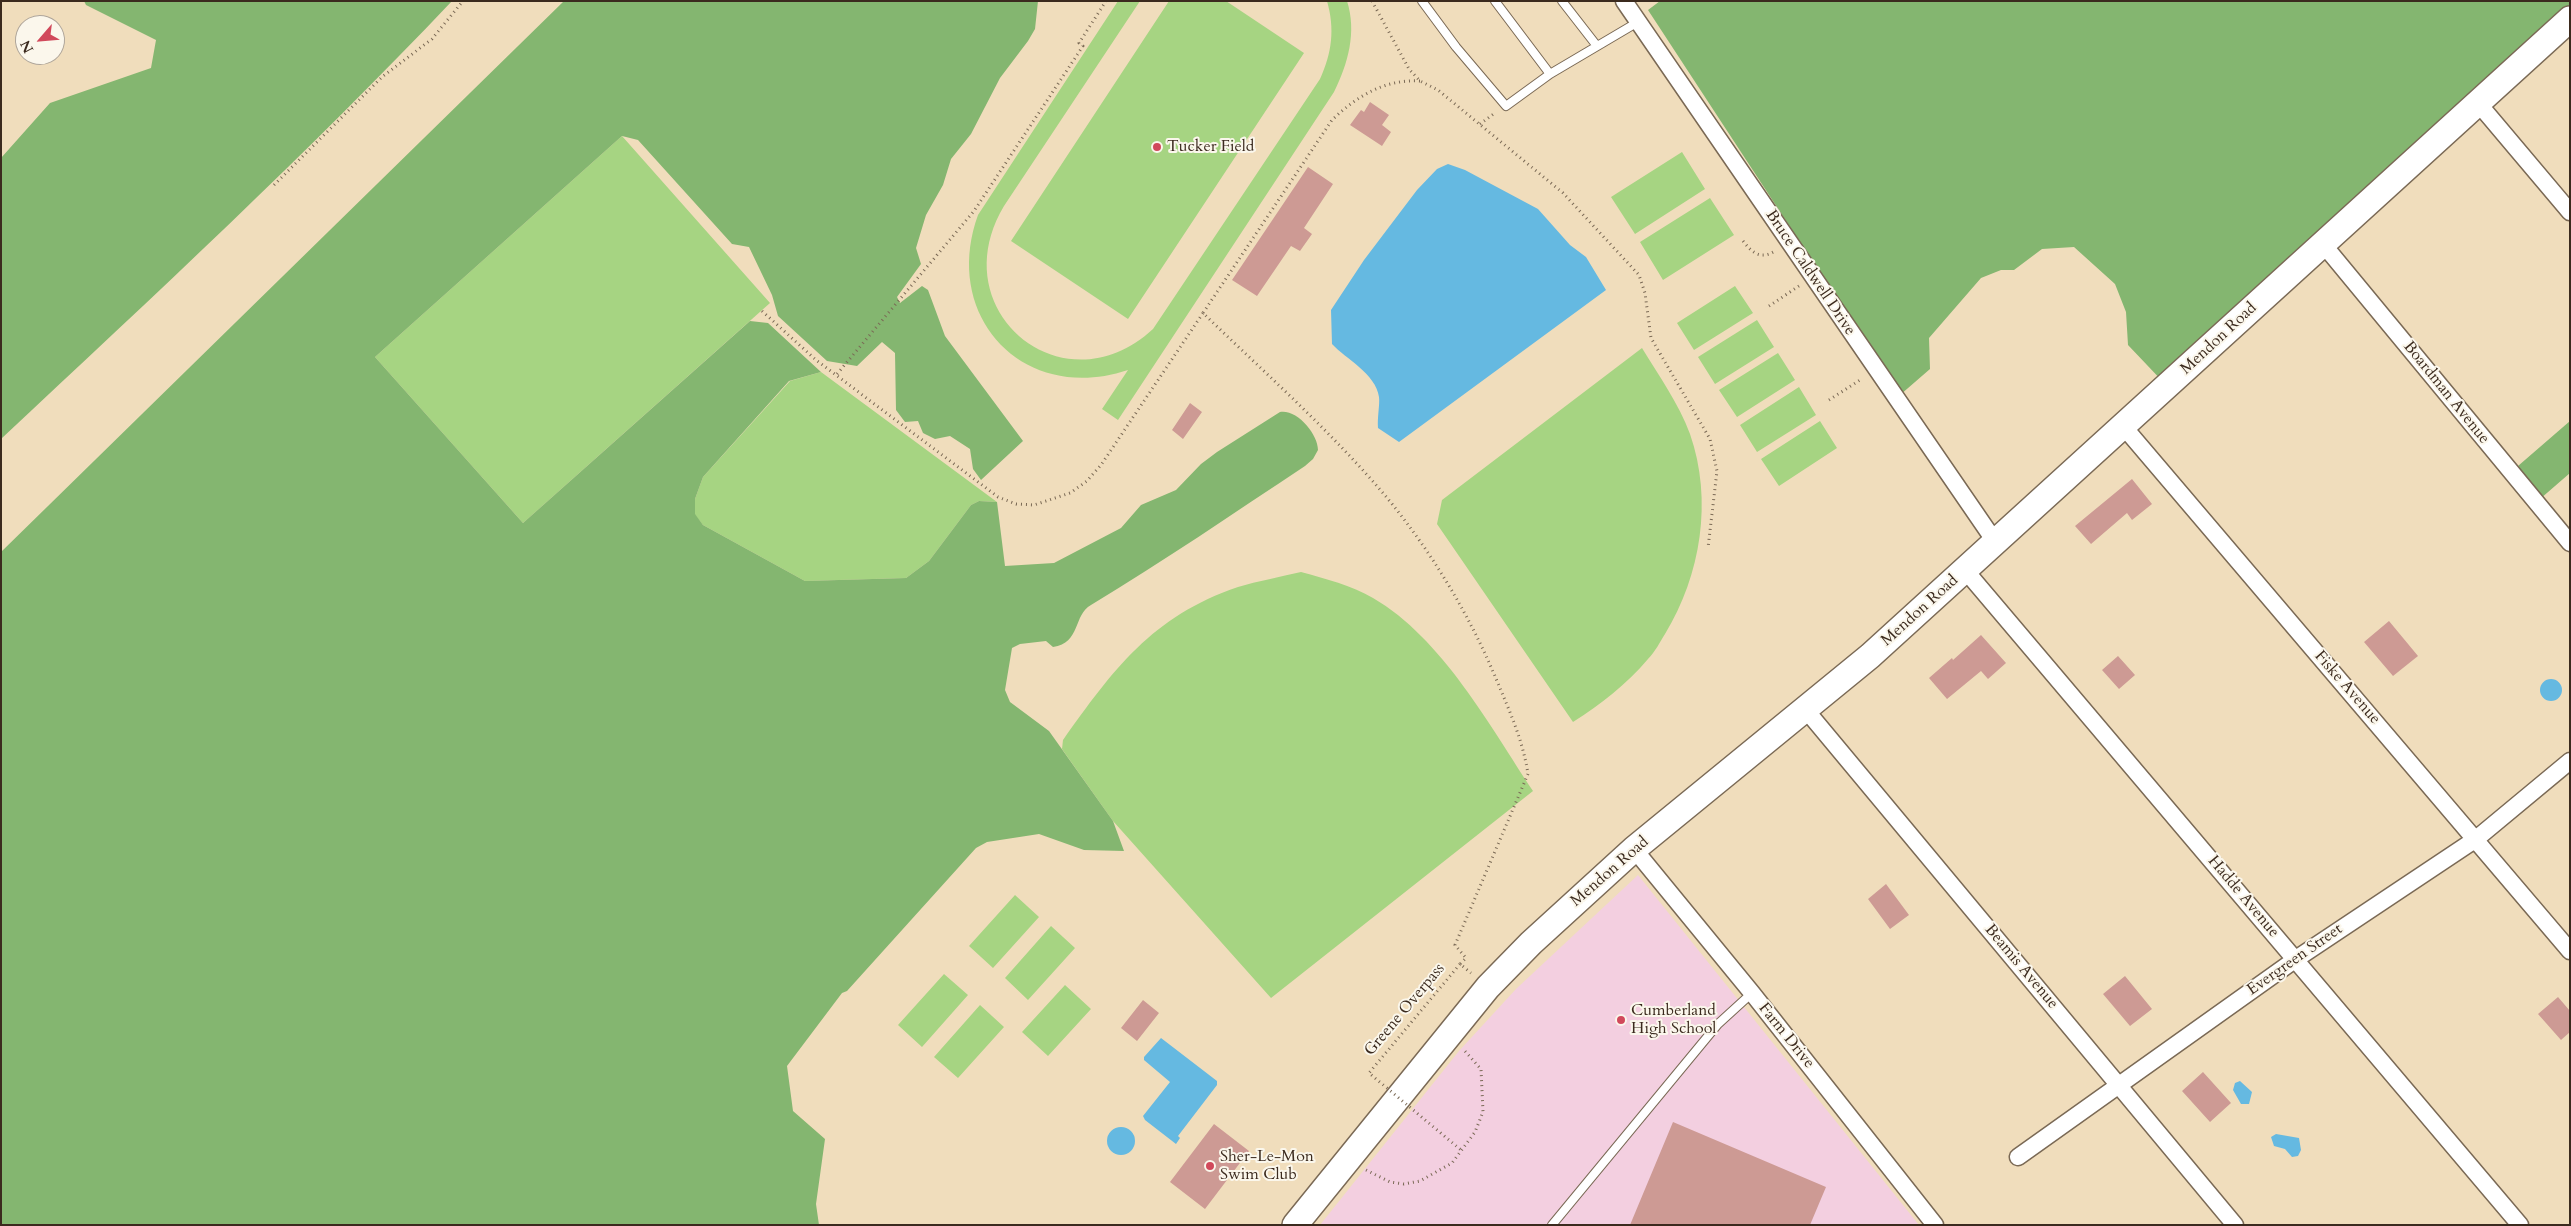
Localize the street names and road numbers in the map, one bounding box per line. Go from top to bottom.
street label: Bruce Caldwell Drive [1761,207,1859,339]
street label: Mendon Road [2177,299,2261,379]
street label: Boardman Avenue [2399,338,2493,448]
street label: Mendon Road [1877,571,1963,651]
street label: Fiske Avenue [2310,647,2384,729]
street label: Mendon Road [1567,833,1653,911]
street label: Hadde Avenue [2203,852,2283,942]
street label: Evergreen Street [2244,920,2346,1000]
street label: Beamis Avenue [1980,921,2062,1013]
street label: Greene Overpass [1361,960,1449,1060]
street label: Farm Drive [1754,999,1818,1073]

